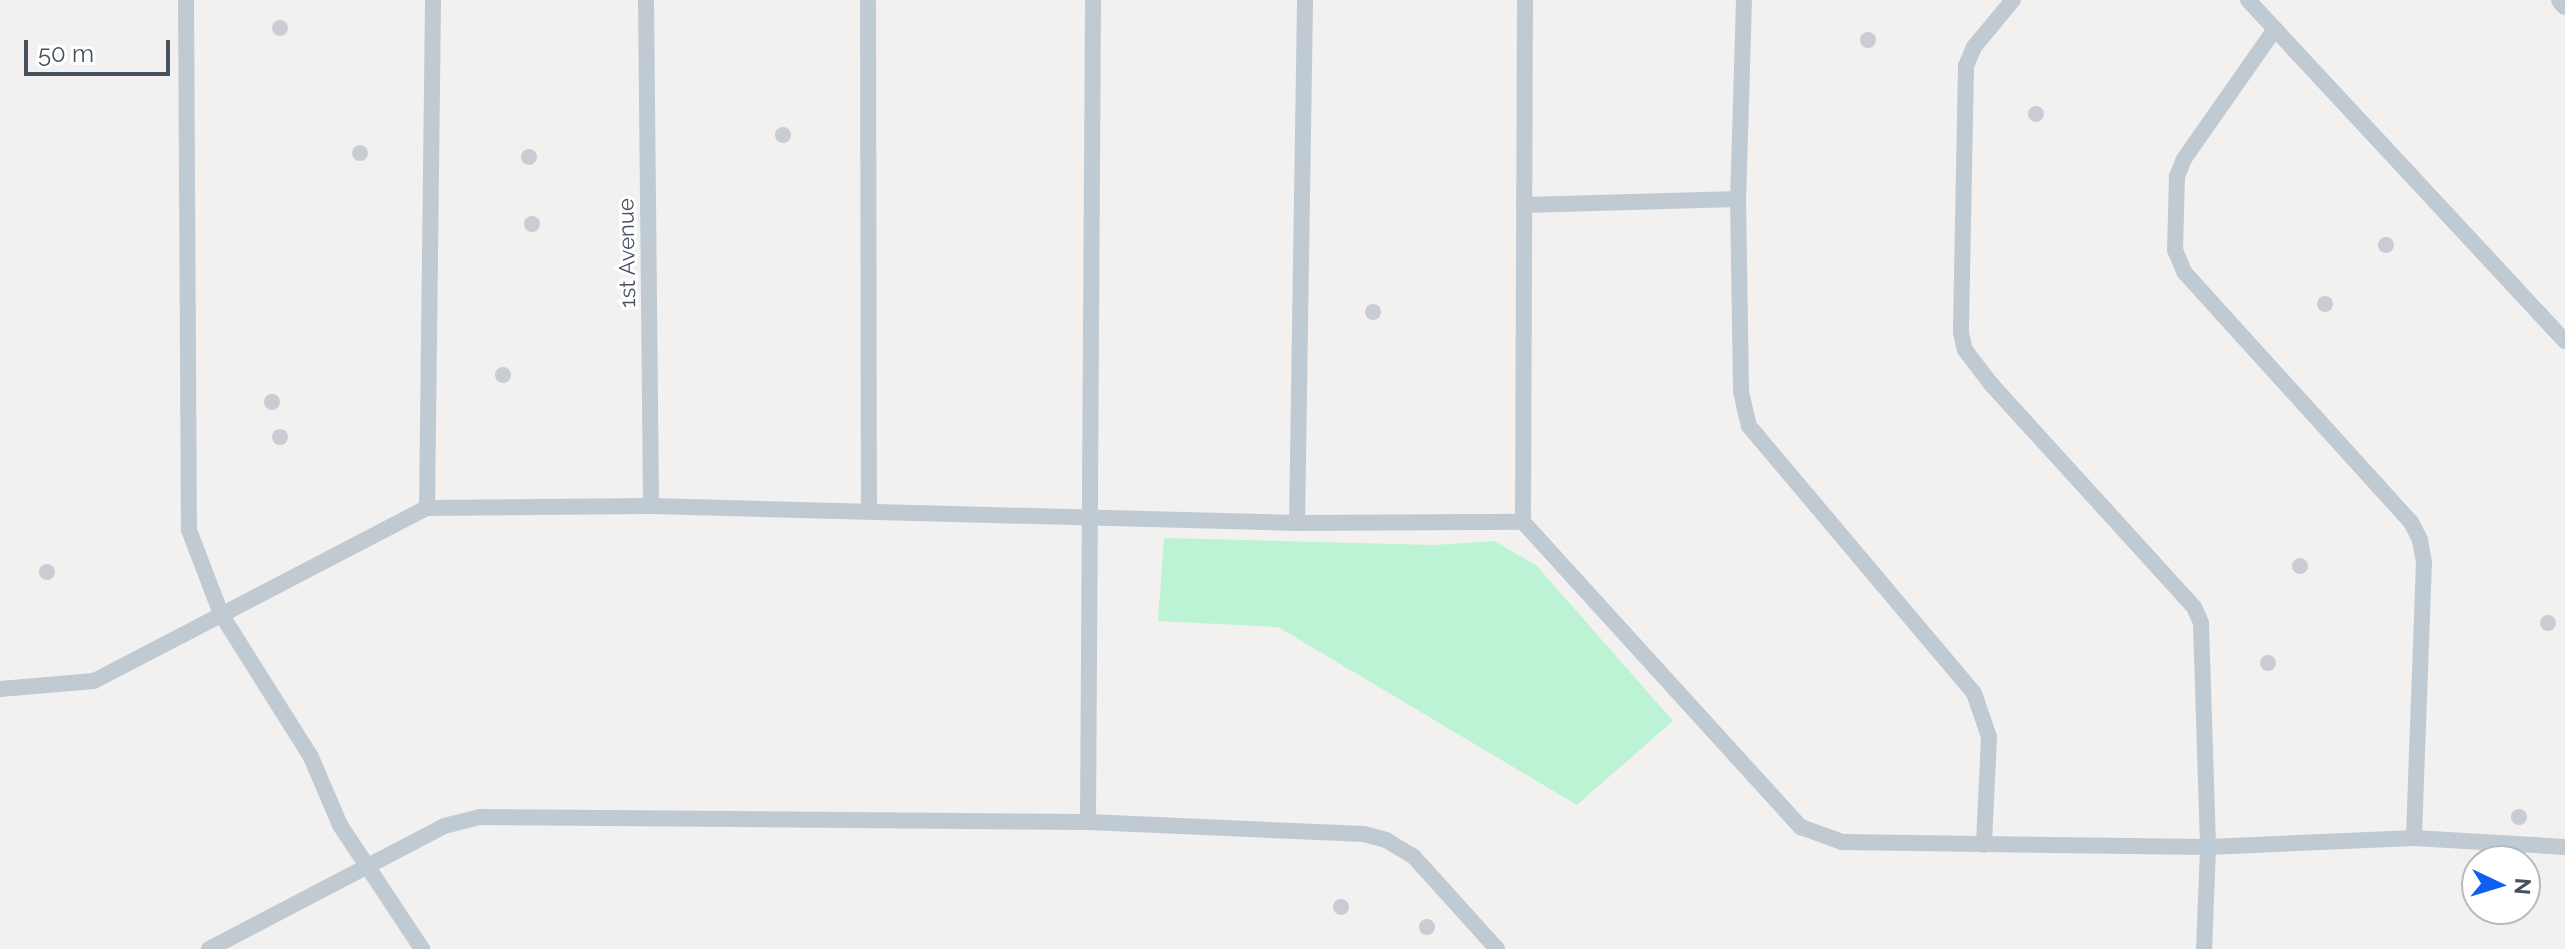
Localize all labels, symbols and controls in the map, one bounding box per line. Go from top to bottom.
scale bar [28,24,174,74]
text: 50 m [38,39,94,68]
street label: 1st Avenue [613,198,641,308]
north arrow [2461,845,2541,925]
text: N [2509,877,2537,896]

